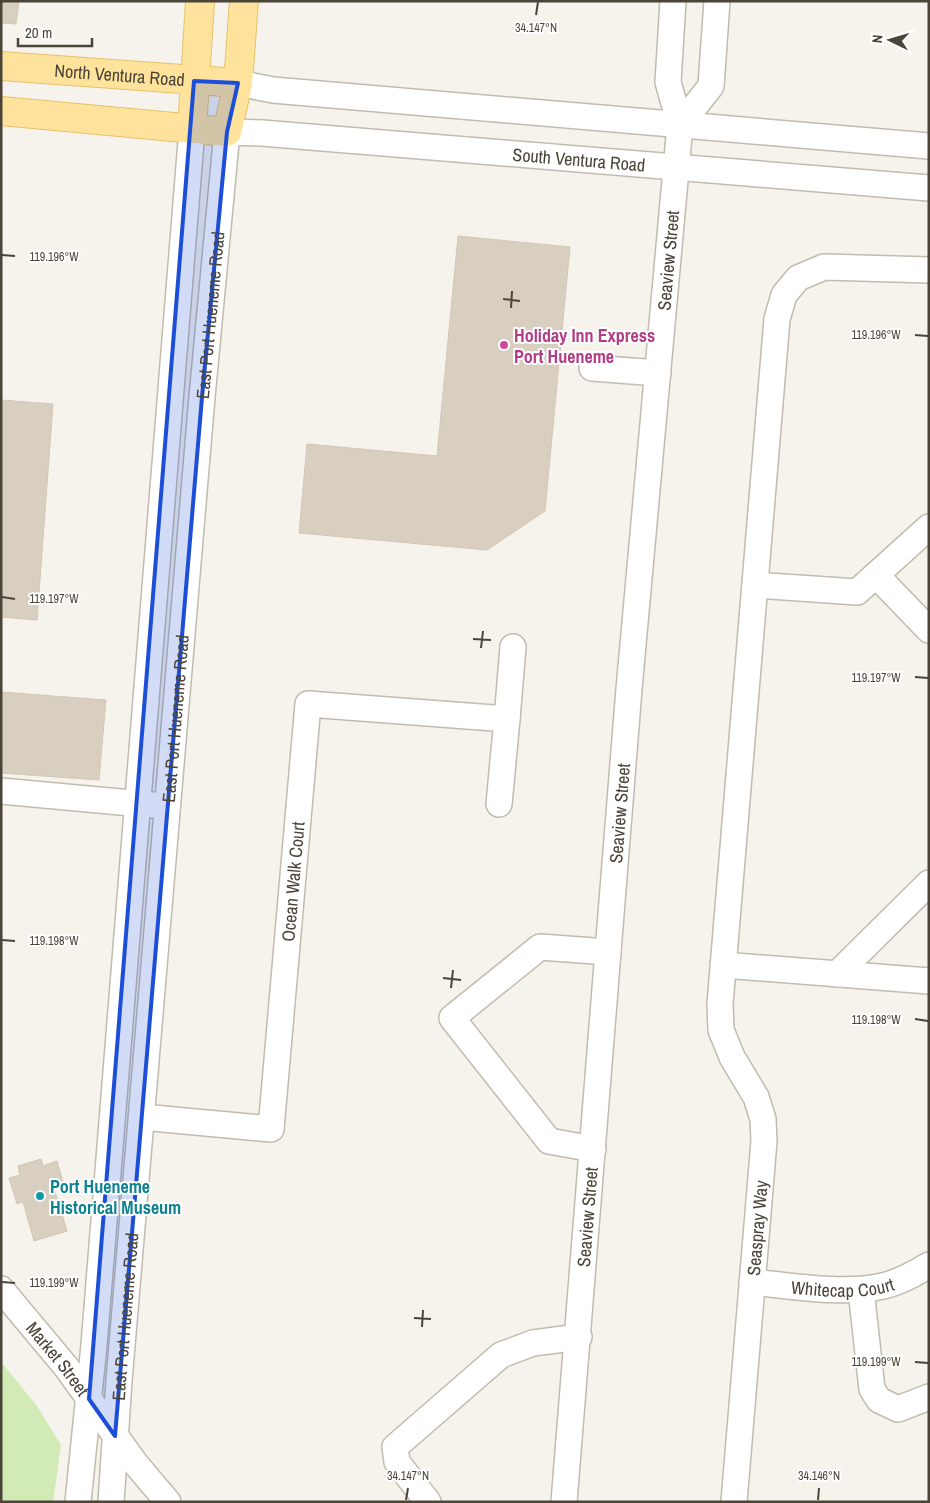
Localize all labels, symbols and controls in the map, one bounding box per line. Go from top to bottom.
scale bar [18,15,91,47]
north arrow [865,15,915,65]
text: 34.147°N [515,20,557,36]
text: 20 m [25,22,52,43]
text: N [868,34,886,44]
street label: North Ventura Road [54,57,186,92]
street label: South Ventura Road [512,141,646,177]
street label: Seaview Street [651,209,685,311]
street label: East Port Hueneme Road [189,230,230,400]
text: 119.196°W [30,249,79,265]
place label: Holiday Inn Express Port Hueneme [514,323,655,369]
text: 119.196°W [852,327,901,343]
marker: Holiday Inn Express Port Hueneme [498,339,510,351]
text: 119.197°W [30,591,79,607]
street label: East Port Hueneme Road [155,634,194,804]
text: 119.197°W [852,670,901,686]
street label: Seaview Street [603,762,636,864]
street label: Ocean Walk Court [275,821,310,942]
text: 119.198°W [30,933,79,949]
text: 119.198°W [852,1012,901,1028]
street label: Seaview Street [570,1166,603,1268]
place label: Port Hueneme Historical Museum [50,1174,181,1220]
street label: Seaspray Way [740,1179,773,1277]
marker: Port Hueneme Historical Museum [34,1190,46,1202]
street label: East Port Hueneme Road [105,1232,144,1401]
street label: Whitecap Court [790,1271,897,1302]
text: 119.199°W [30,1275,79,1291]
street label: Market Street [21,1316,95,1401]
text: 119.199°W [852,1354,901,1370]
text: 34.147°N [387,1468,429,1484]
text: 34.146°N [798,1468,840,1484]

